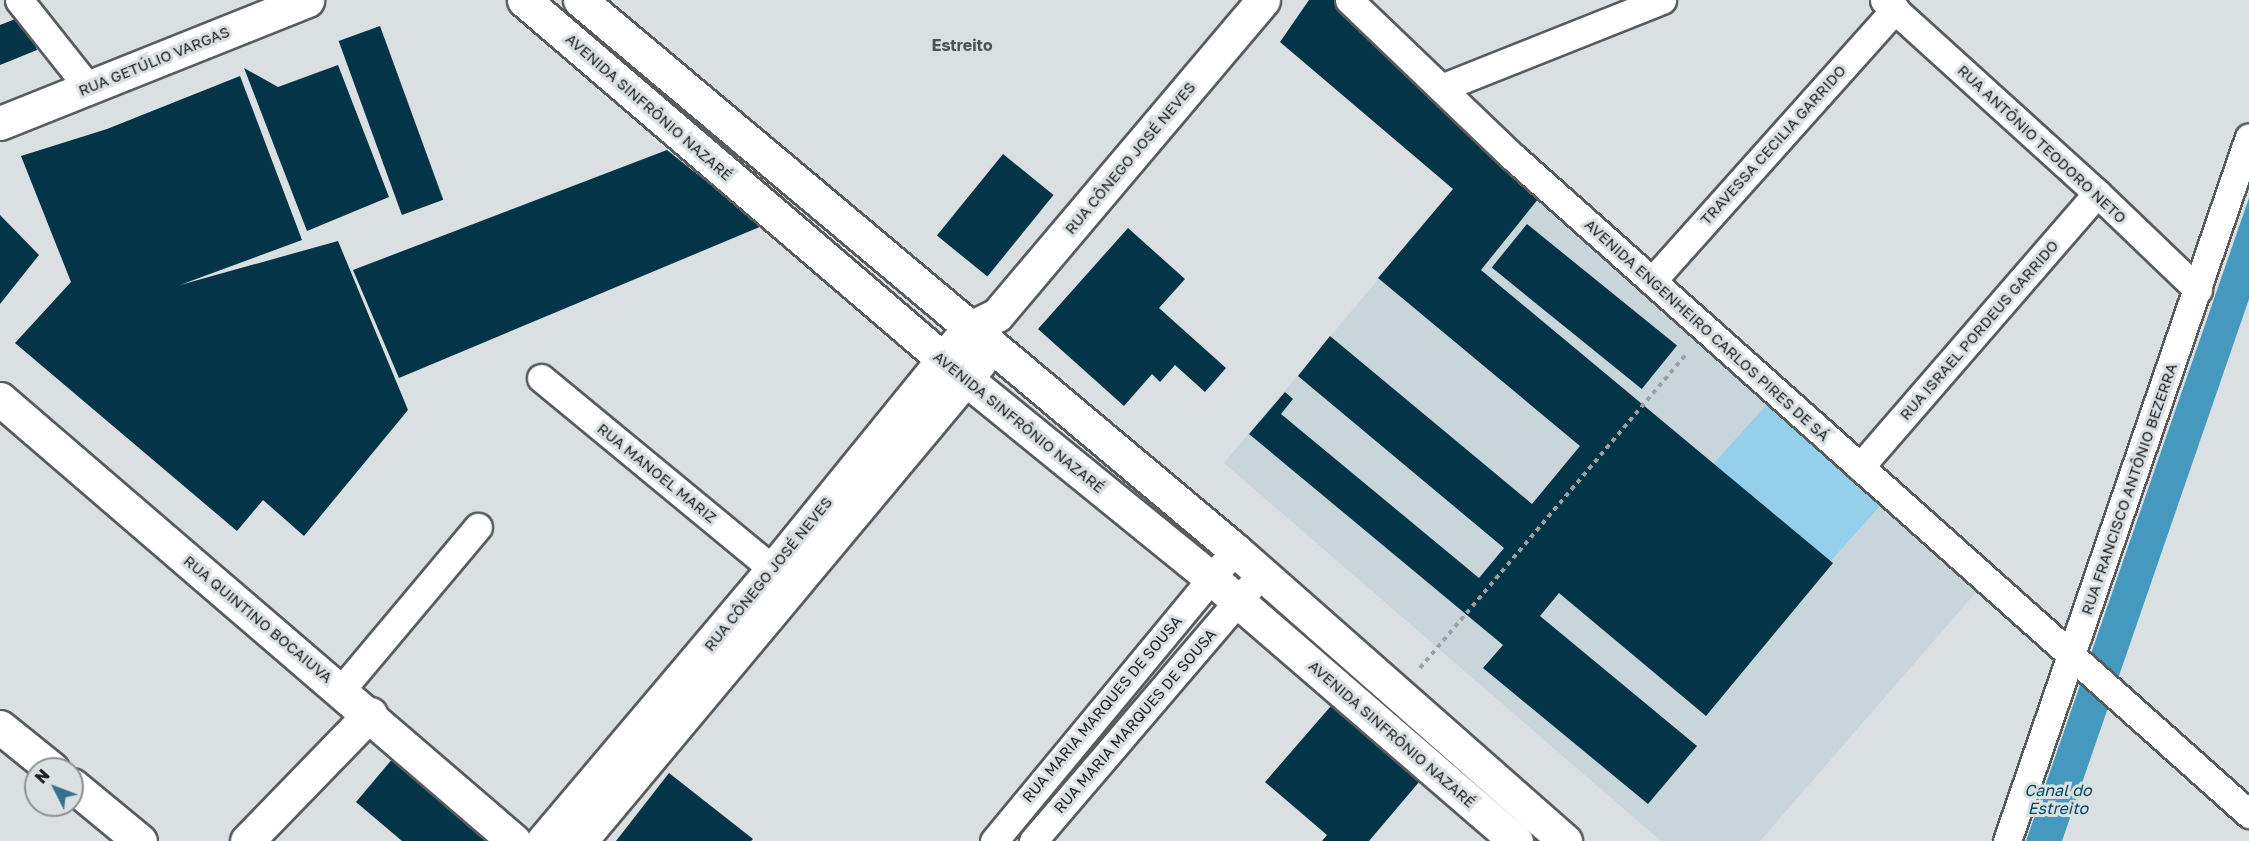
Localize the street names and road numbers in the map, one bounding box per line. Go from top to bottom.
street label: RUA GETÚLIO VARGAS [76,22,232,100]
street label: AVENIDA SINFRÔNIO NAZARÉ [562,30,736,184]
street label: TRAVESSA CECILIA GARRIDO [1697,61,1849,229]
street label: RUA ANTÔNIO TEODORO NETO [1954,61,2130,227]
street label: RUA CÔNEGO JOSÉ NEVES [1061,78,1199,238]
street label: AVENIDA ENGENHEIRO CARLOS PIRES DE SÁ [1581,215,1833,445]
street label: RUA ISRAEL PORDEUS GARRIDO [1896,236,2062,424]
street label: AVENIDA SINFRÔNIO NAZARÉ [930,347,1108,497]
street label: RUA FRANCISCO ANTÔNIO BEZERRA [2077,361,2181,617]
street label: RUA MANOEL MARIZ [594,419,720,527]
street label: RUA CÔNEGO JOSÉ NEVES [700,493,836,655]
street label: RUA QUINTINO BOCAIUVA [180,552,336,686]
street label: RUA MARIA MARQUES DE SOUSA [1019,612,1185,806]
street label: RUA MARIA MARQUES DE SOUSA [1050,625,1220,817]
street label: AVENIDA SINFRÔNIO NAZARÉ [1305,657,1479,811]

